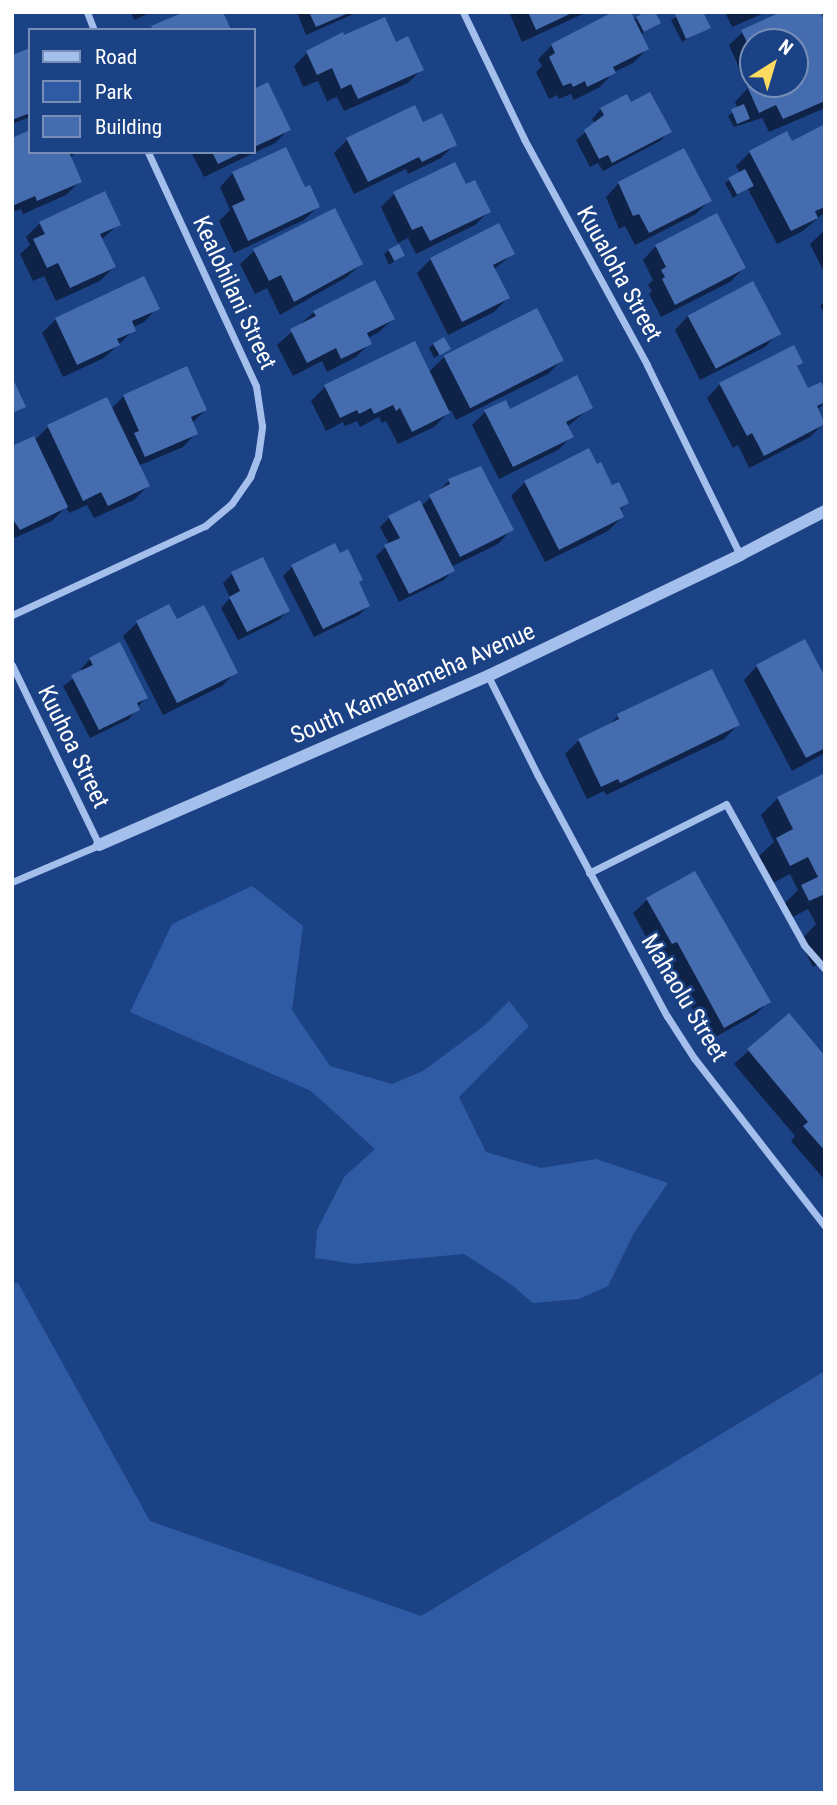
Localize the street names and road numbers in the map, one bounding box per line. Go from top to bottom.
street label: Kuualoha Street [570,201,668,347]
street label: Kealohilani Street [186,212,282,374]
street label: South Kamehameha Avenue [286,617,540,751]
street label: Kuuhoa Street [31,681,115,813]
street label: Mahaolu Street [635,929,733,1067]

